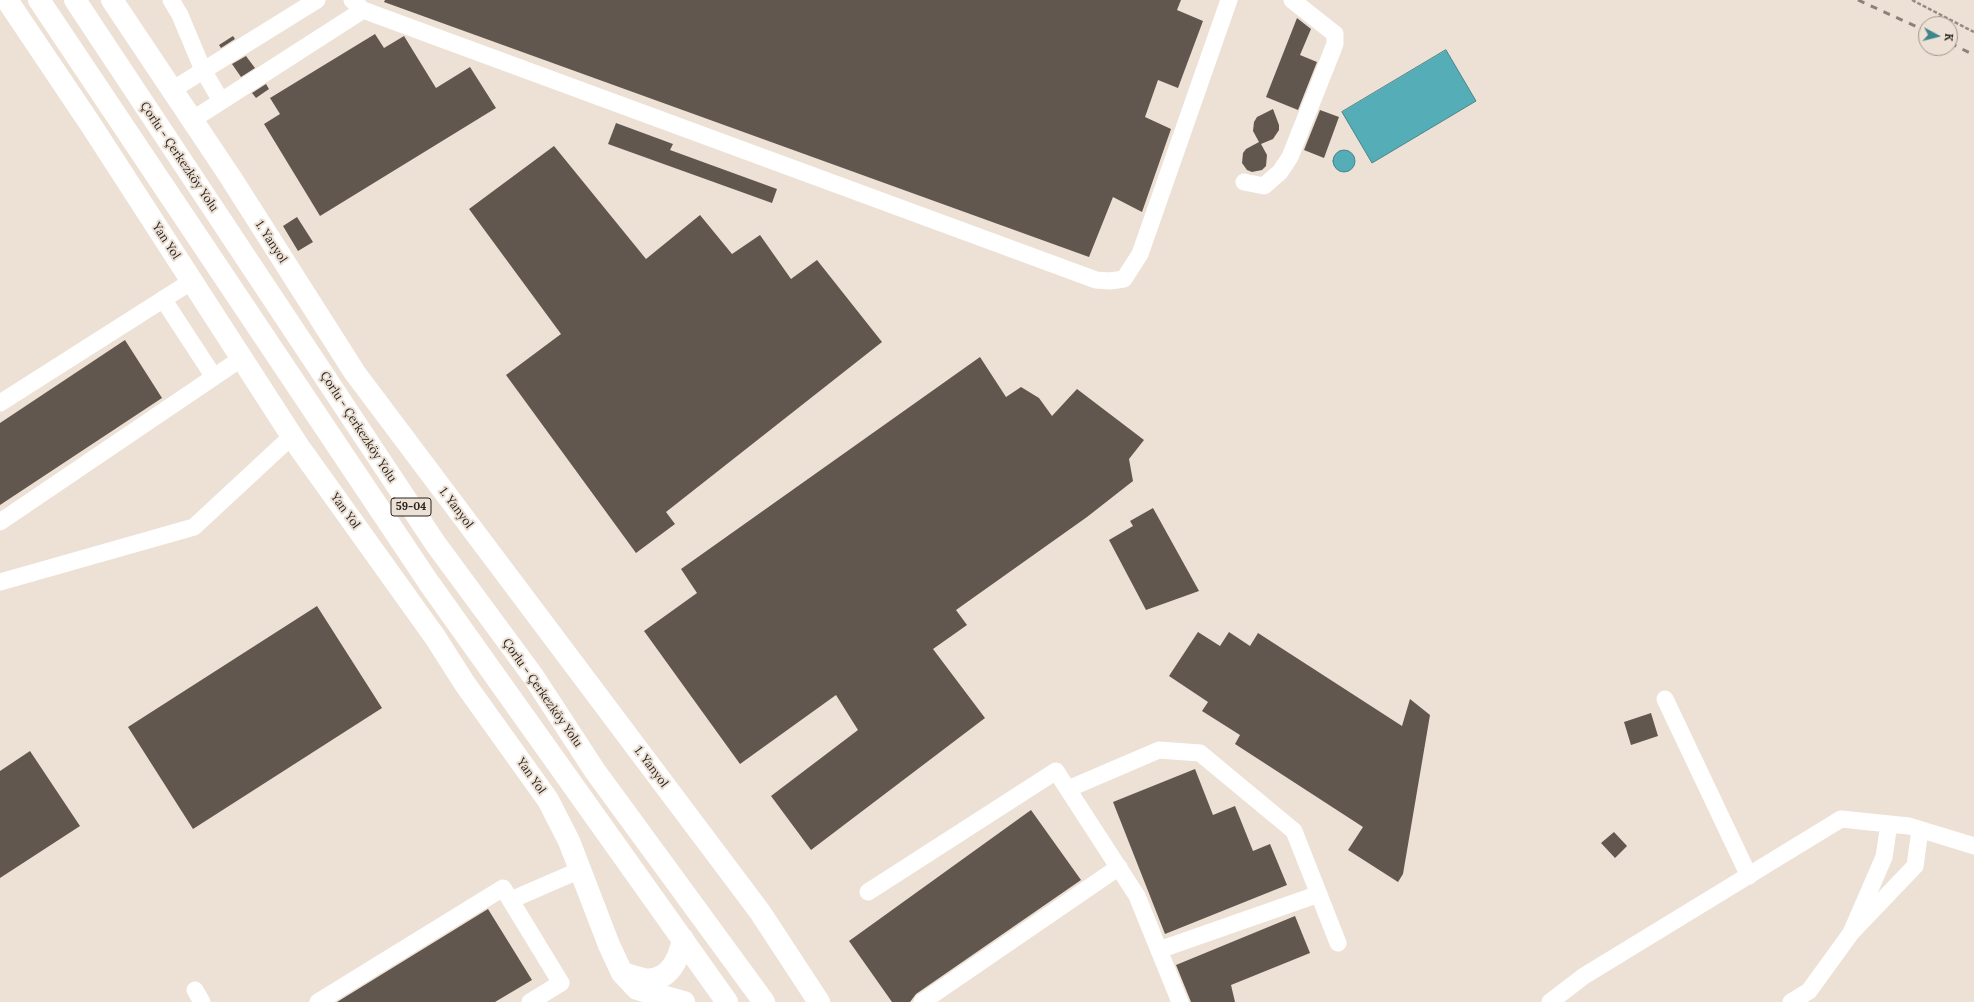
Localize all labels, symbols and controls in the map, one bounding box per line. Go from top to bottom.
north arrow [1918,16,1958,56]
text: K [1941,33,1956,42]
street label: Çorlu - Çerkezköy Yolu [137,99,221,215]
street label: 1. Yanyol [252,218,290,266]
street label: Yan Yol [149,220,183,262]
street label: Çorlu - Çerkezköy Yolu [317,369,399,485]
street label: 1. Yanyol [436,485,476,531]
street label: Yan Yol [327,490,363,532]
road number: 59-04 [391,498,431,516]
street label: Çorlu - Çerkezköy Yolu [499,636,585,750]
street label: 1. Yanyol [631,744,671,790]
street label: Yan Yol [513,755,549,797]

